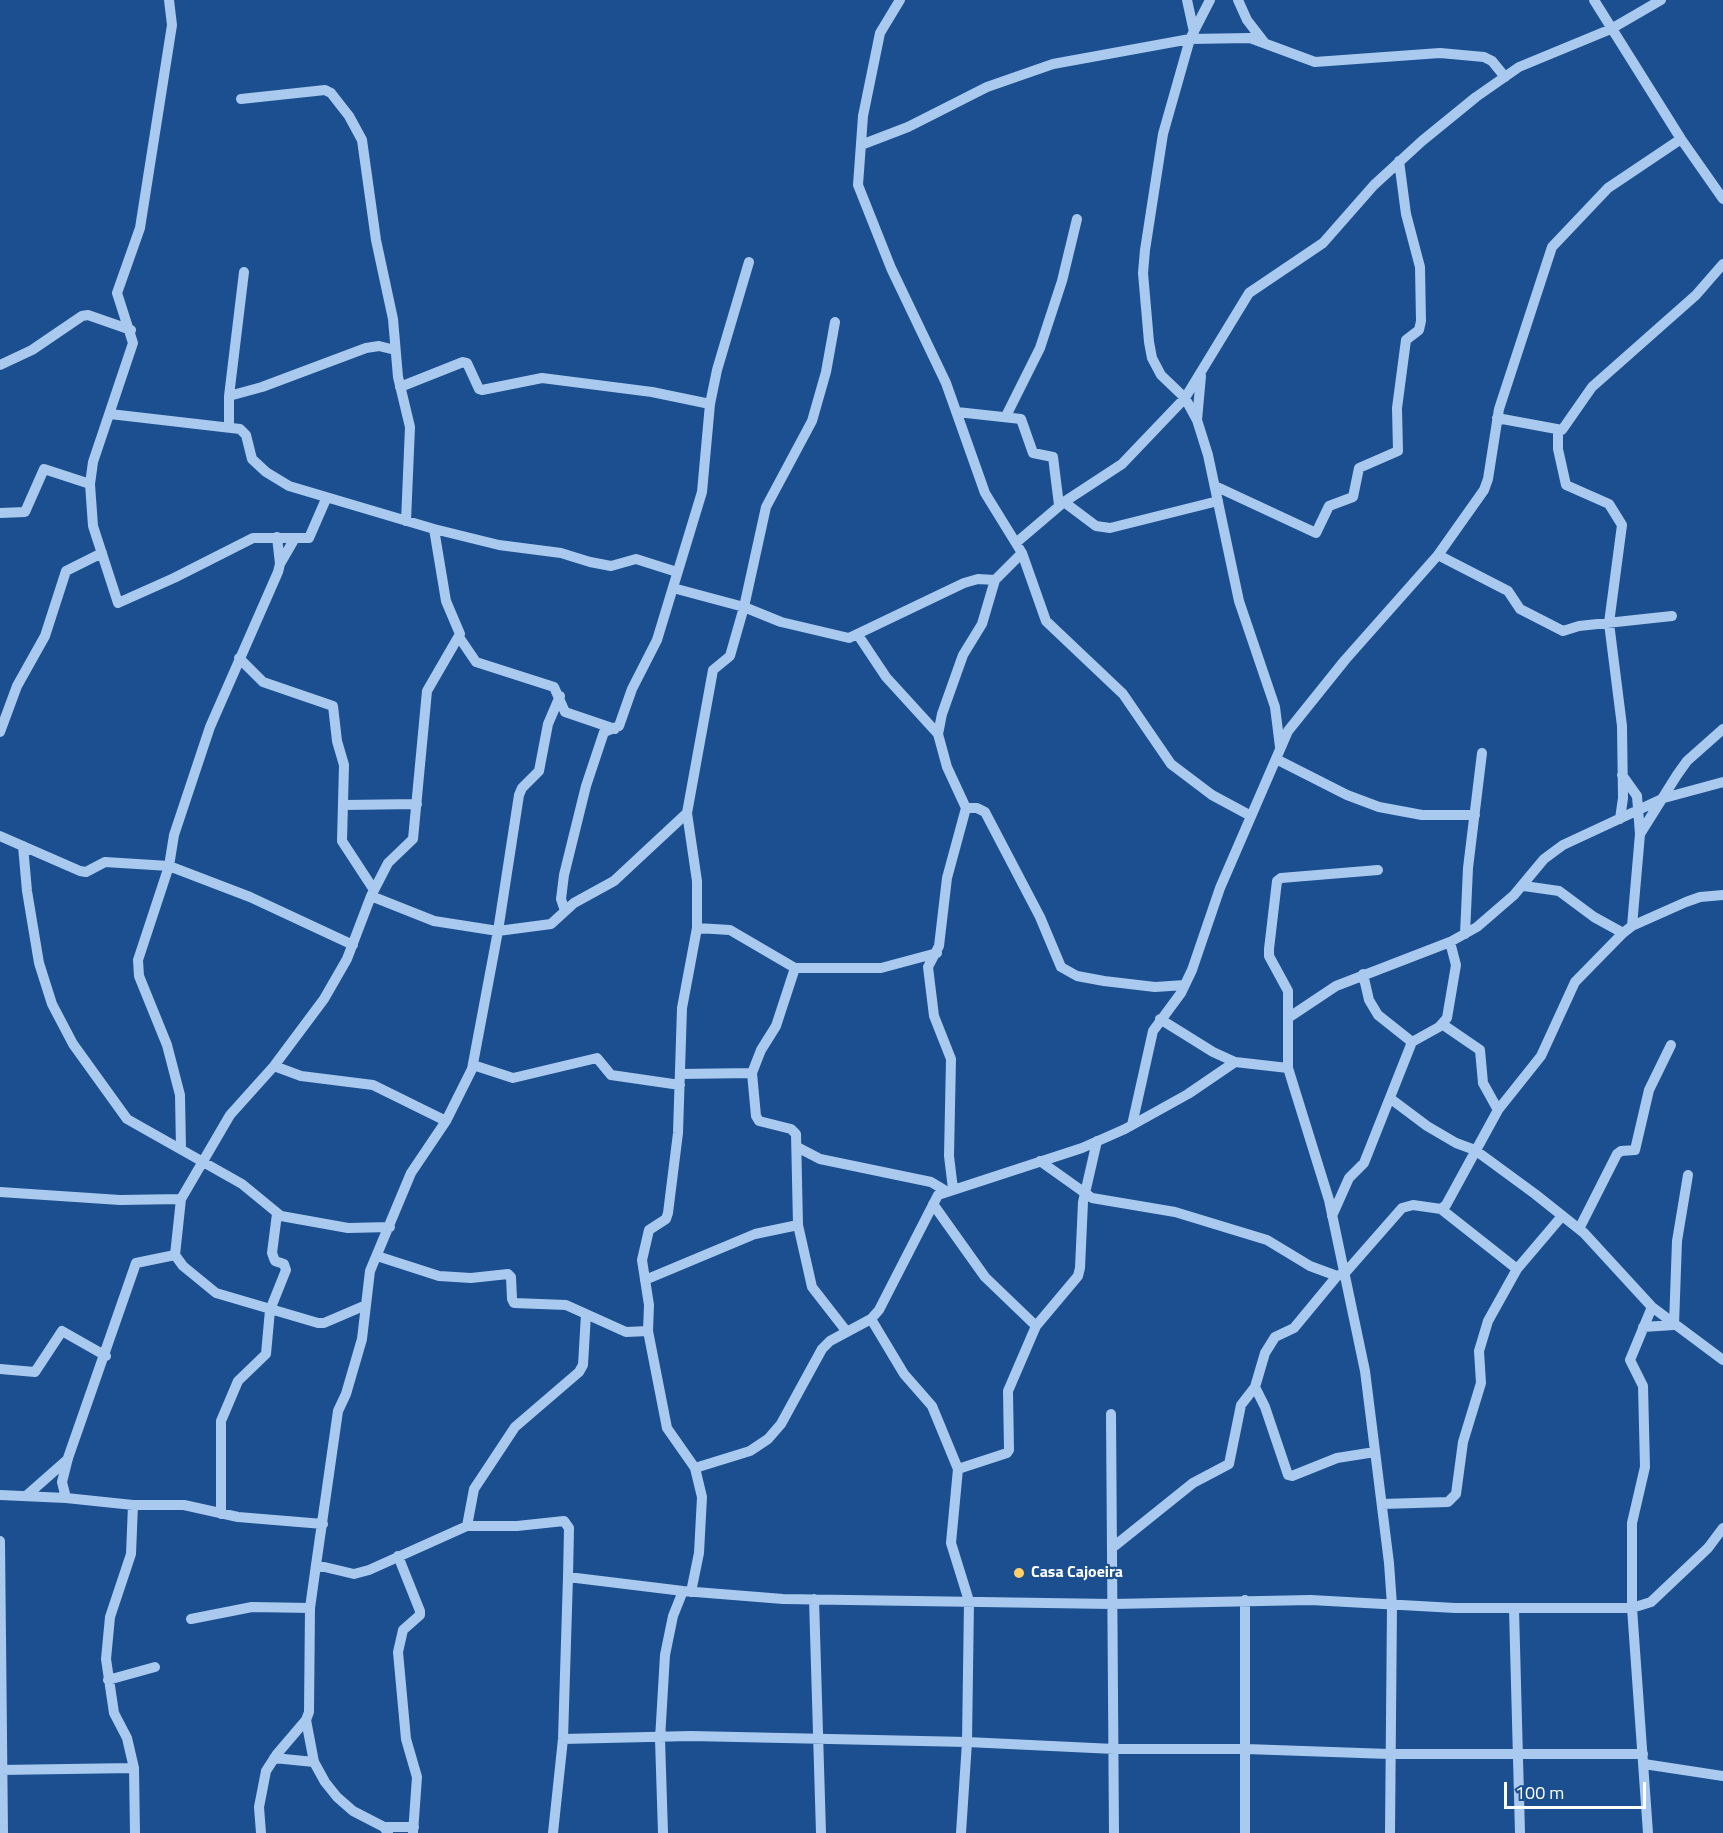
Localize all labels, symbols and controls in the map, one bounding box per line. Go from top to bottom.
place label: Casa Cajoeira [1031,1563,1123,1583]
marker: Casa Cajoeira [1012,1566,1026,1580]
scale bar [1507,1770,1650,1808]
text: 100 m [1515,1779,1564,1806]

